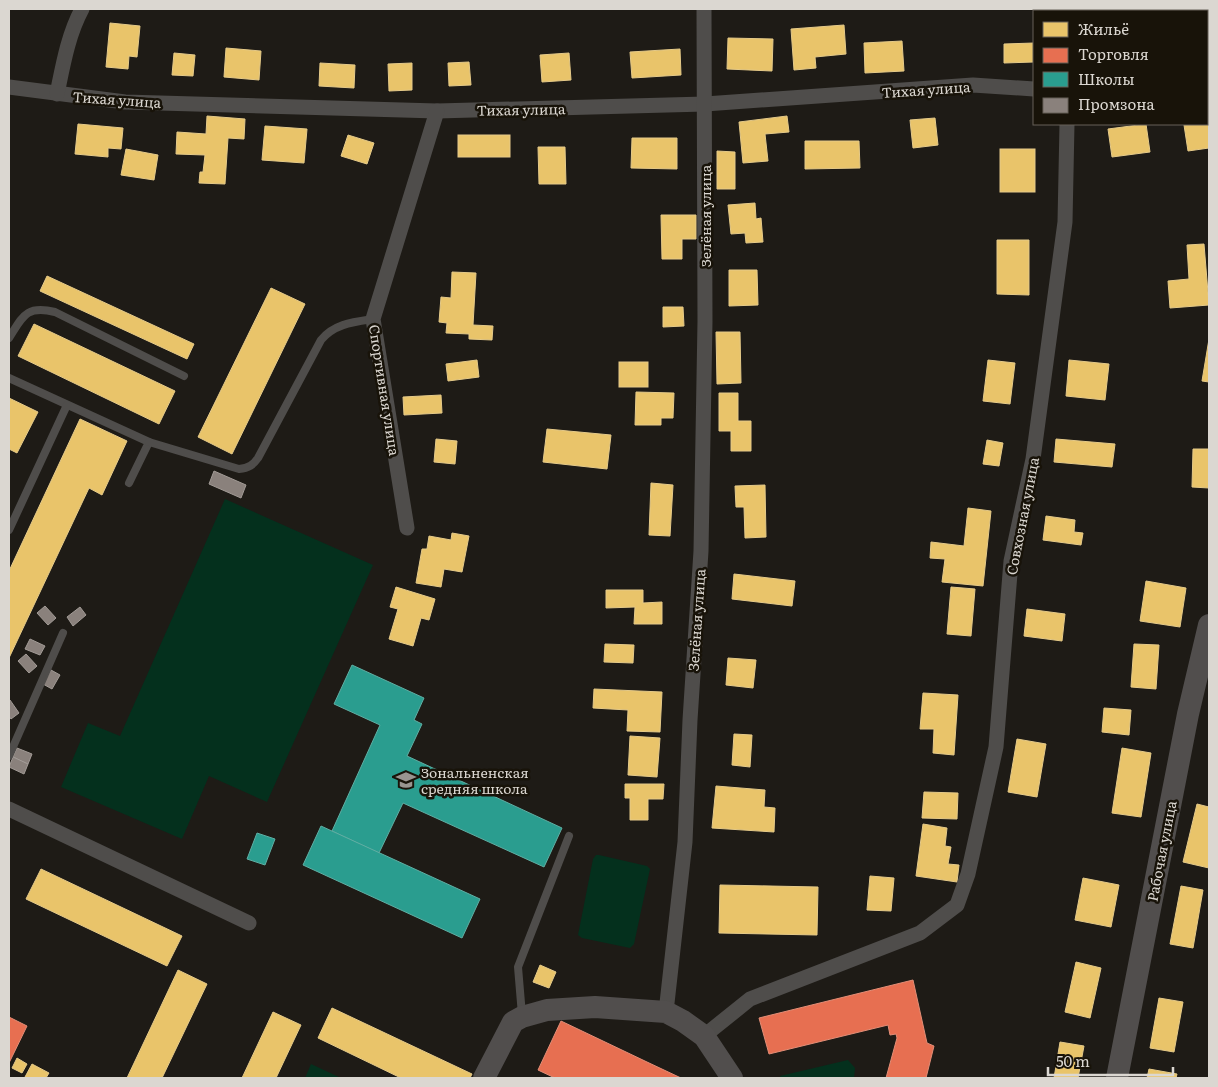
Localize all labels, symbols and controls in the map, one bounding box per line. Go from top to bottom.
legend [1033,10,1208,125]
text: Жильё [1078,17,1129,40]
text: Торговля [1078,42,1149,65]
text: Школы [1078,67,1134,90]
street label: Тихая улица [881,76,971,102]
street label: Тихая улица [72,86,162,112]
text: Промзона [1078,92,1156,115]
street label: Тихая улица [476,98,566,120]
street label: Зелёная улица [695,164,715,267]
street label: Спортивная улица [365,323,405,458]
street label: Совхозная улица [1001,455,1043,577]
street label: Зелёная улица [682,568,710,672]
place label: Зональненская средняя школа [421,762,529,798]
school or university icon: Зональненская средняя школа [395,769,417,791]
street label: Рабочая улица [1141,798,1181,903]
scale bar [1048,1044,1173,1076]
text: 50 m [1056,1049,1090,1072]

